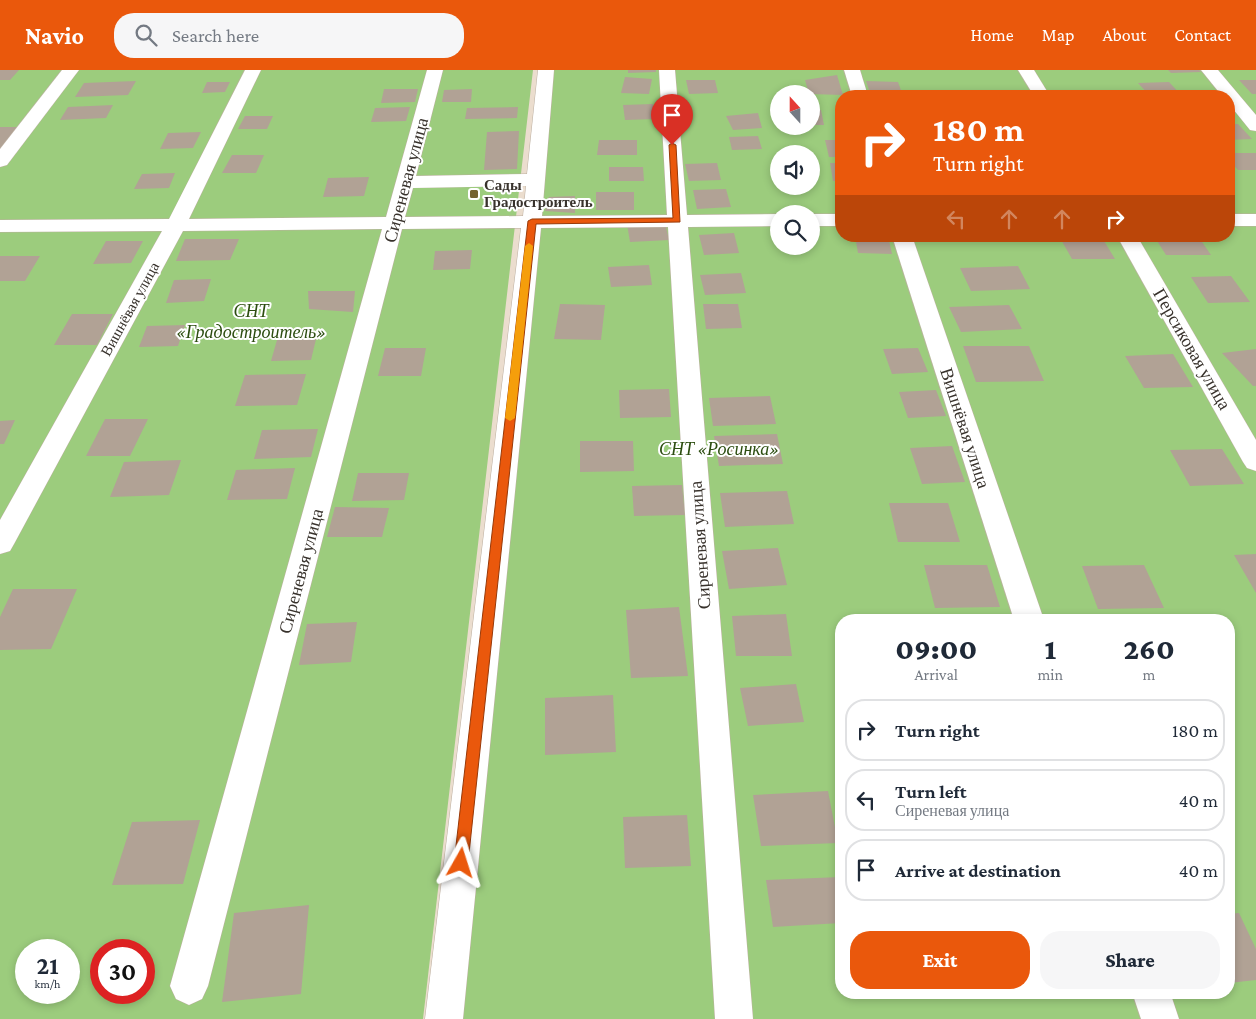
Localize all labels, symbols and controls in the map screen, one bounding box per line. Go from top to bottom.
search box [114,13,464,58]
icon: search [132,21,160,49]
text: Navio [25,22,84,49]
text: Search here [172,25,259,46]
text: Home [971,25,1014,45]
text: Map [1042,25,1074,45]
text: About [1102,25,1146,45]
text: Contact [1174,25,1231,45]
north arrow [770,85,820,135]
map controls [770,85,820,255]
pin [651,94,693,145]
icon: arrive [658,101,686,129]
icon: right [850,110,915,175]
text: 180 m [933,110,1024,149]
street label: Сиреневая улица [380,115,432,245]
button: sound [770,145,820,195]
text: Turn right [933,151,1024,176]
place label: Сады Градостроитель [484,177,593,210]
marker: Сады Градостроитель [468,188,480,200]
button: search [770,205,820,255]
icon: left [942,205,970,233]
icon: ahead [995,205,1023,233]
icon: ahead [1048,205,1076,233]
icon: right [1101,205,1129,233]
street label: Вишнёвая улица [98,259,163,359]
street label: Персиковая улица [1149,285,1235,413]
park label: СНТ «Градостроитель» [176,301,326,342]
street label: Вишнёвая улица [936,365,994,491]
park label: СНТ «Росинка» [659,439,779,459]
street label: Сиреневая улица [686,480,714,610]
street label: Сиреневая улица [275,506,327,636]
text: 09:00 [895,632,977,665]
text: 1 [1044,632,1056,665]
text: 260 [1123,632,1175,665]
text: Arrival [914,666,958,683]
text: min [1037,666,1063,683]
text: m [1143,666,1155,683]
icon: right [852,716,880,744]
text: Turn right [895,720,980,741]
text: 180 m [1172,720,1218,741]
text: Turn left [895,781,967,802]
icon: left [852,786,880,814]
text: 40 m [1179,790,1218,811]
text: Сиреневая улица [895,802,1009,819]
position arrow [434,836,486,888]
icon: arrive [852,856,880,884]
text: Arrive at destination [895,860,1061,881]
text: 40 m [1179,860,1218,881]
button: Exit [850,931,1030,989]
button: Share [1040,931,1220,989]
speed limit sign: 30 [90,939,155,1004]
text: 21 [36,952,59,979]
text: km/h [35,977,60,991]

